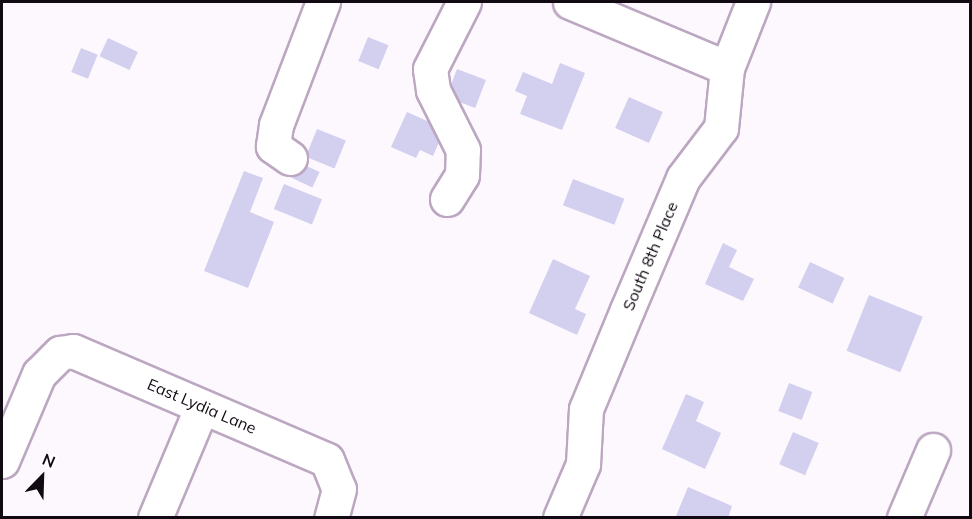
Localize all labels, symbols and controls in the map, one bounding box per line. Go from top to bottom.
street label: South 8th Place [618,199,682,313]
street label: East Lydia Lane [145,374,259,438]
north arrow [12,447,72,507]
text: N [40,449,59,472]

